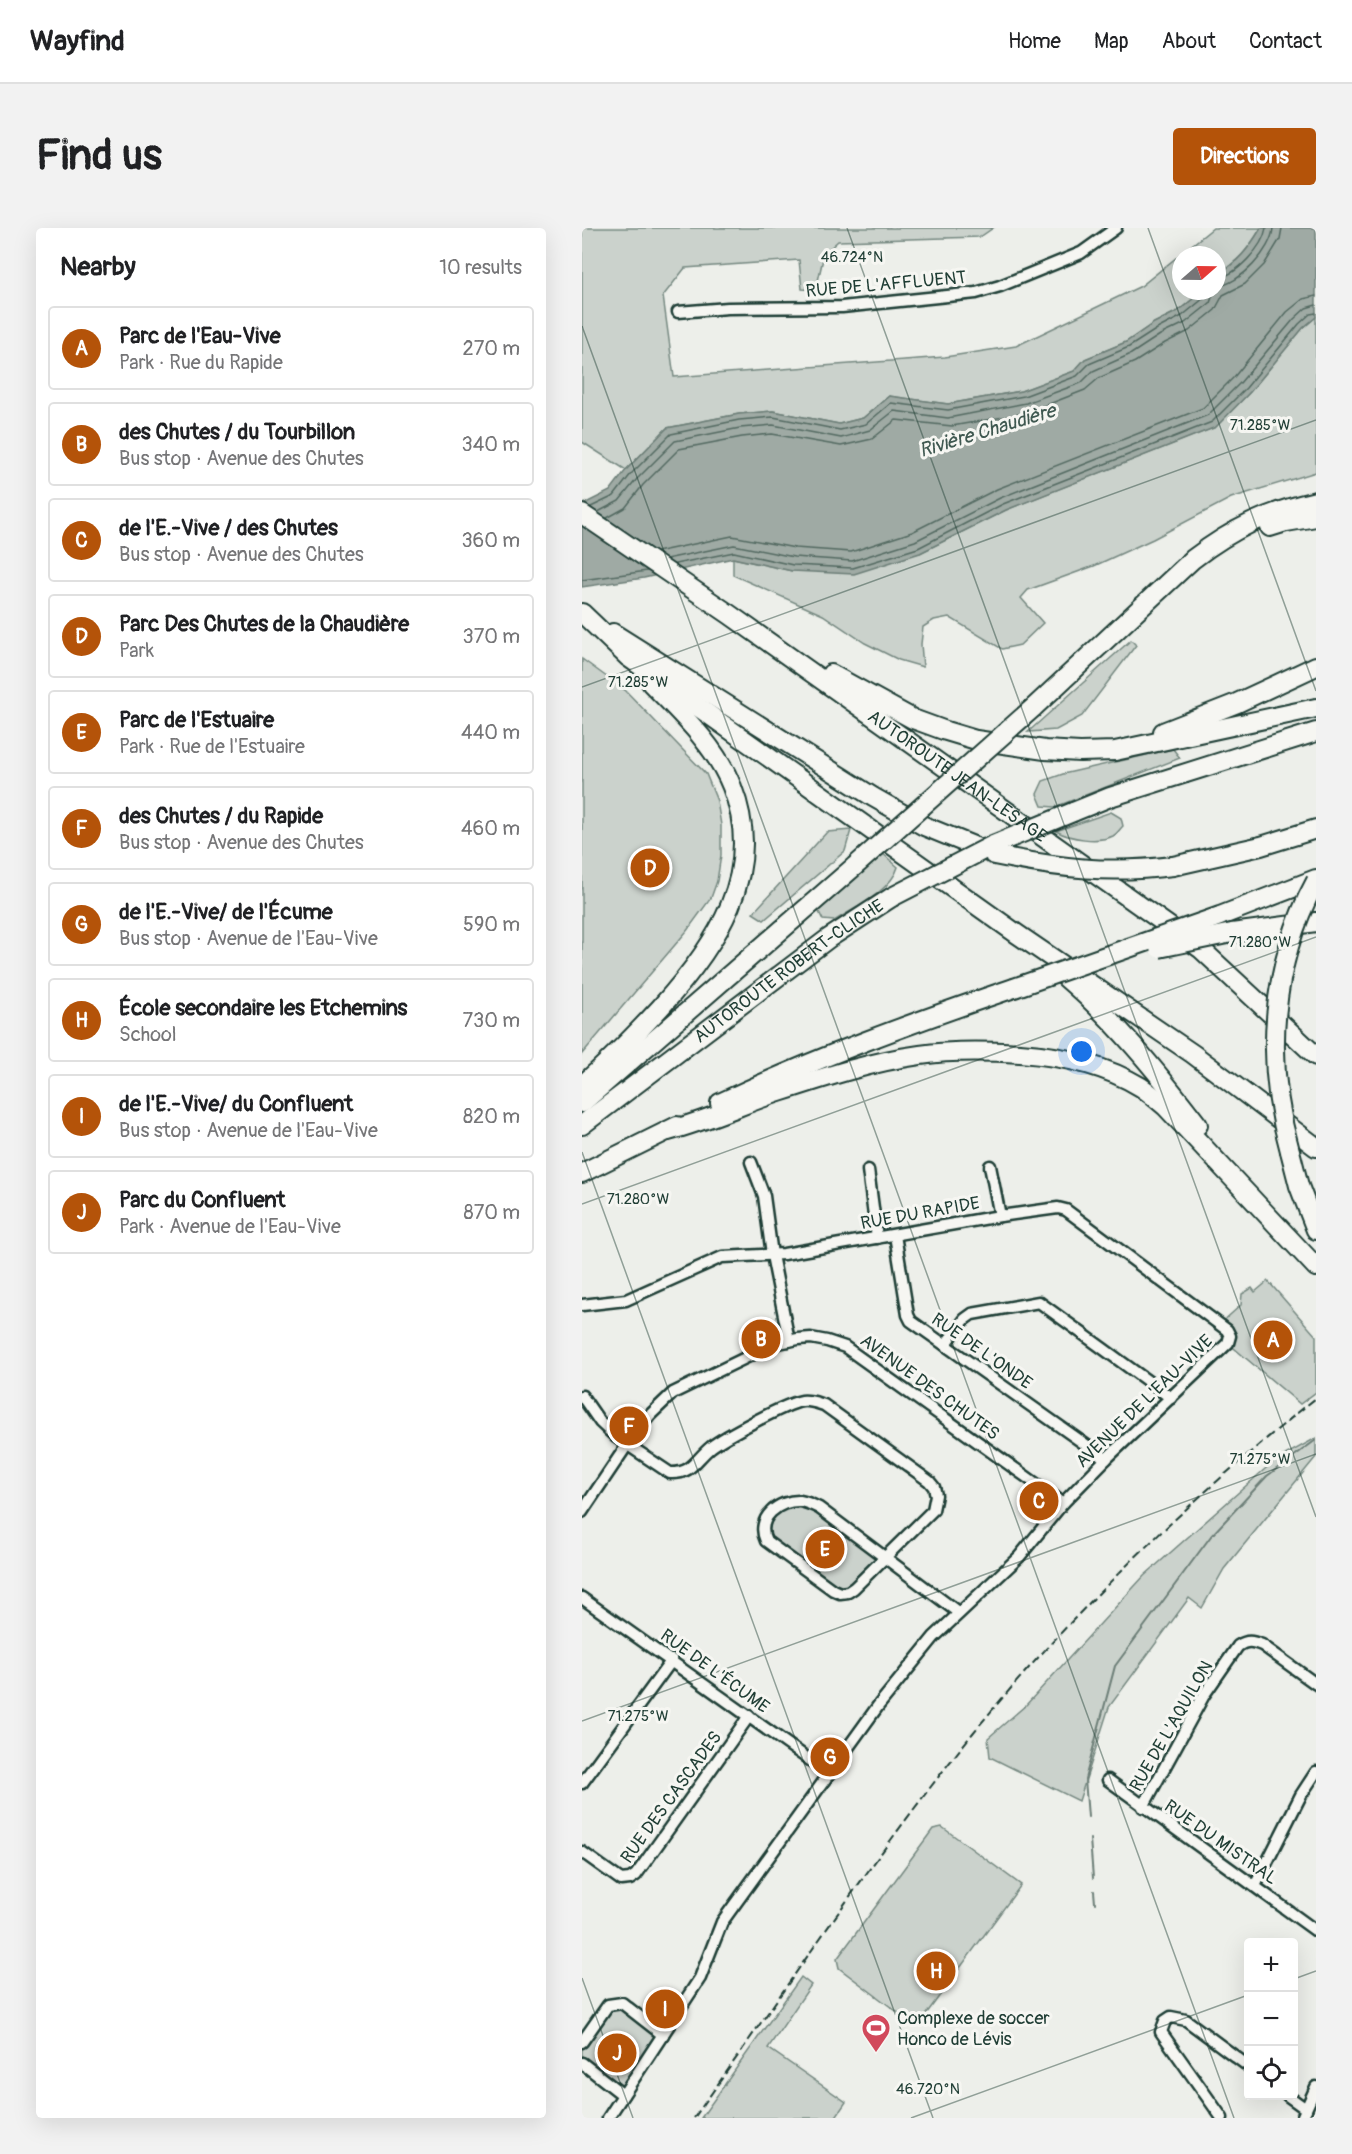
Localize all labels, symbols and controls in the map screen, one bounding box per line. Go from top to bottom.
text: Wayfind [30,24,125,59]
text: Home [1008,28,1061,55]
text: Map [1094,28,1129,55]
text: About [1162,28,1216,55]
text: Contact [1249,28,1322,55]
button: Directions [1173,128,1316,185]
text: Find us [36,130,162,182]
north arrow [1172,246,1226,300]
text: 46.724°N [821,248,883,267]
text: Nearby [60,251,136,283]
text: 10 results [439,255,522,280]
street label: RUE DE L'AFFLUENT [805,266,967,303]
text: Parc de l'Eau-Vive [119,322,281,350]
text: A [75,336,88,361]
text: 270 m [462,336,520,361]
text: Park · Rue du Rapide [119,350,283,375]
water label: Rivière Chaudière [916,397,1060,463]
text: 71.285°W [1230,416,1290,435]
text: des Chutes / du Tourbillon [119,418,355,446]
text: B [76,432,87,457]
text: 340 m [461,432,520,457]
text: Bus stop · Avenue des Chutes [119,446,364,471]
text: de l'E.-Vive / des Chutes [119,514,338,542]
text: C [75,528,88,553]
text: 360 m [461,528,520,553]
text: Bus stop · Avenue des Chutes [119,542,364,567]
text: Parc Des Chutes de la Chaudière [119,610,409,638]
text: D [75,624,88,649]
text: 370 m [463,624,520,649]
text: Park [119,638,154,663]
text: 71.285°W [608,673,668,692]
street label: AUTOROUTE JEAN-LESAGE [863,705,1051,848]
text: Parc de l'Estuaire [119,706,274,734]
text: E [76,720,87,745]
text: 440 m [461,720,520,745]
text: Park · Rue de l'Estuaire [119,734,305,759]
text: des Chutes / du Rapide [119,802,323,830]
text: F [75,816,88,841]
text: 460 m [461,816,520,841]
text: Bus stop · Avenue des Chutes [119,830,364,855]
pin: D [630,846,670,890]
street label: AUTOROUTE ROBERT-CLICHE [689,894,888,1048]
text: de l'E.-Vive/ de l'Écume [119,898,333,926]
text: G [75,912,88,937]
text: 590 m [463,912,520,937]
text: Bus stop · Avenue de l'Eau-Vive [119,926,378,951]
text: 71.280°W [1229,933,1292,952]
text: École secondaire les Etchemins [119,994,407,1022]
text: H [75,1008,88,1033]
text: 730 m [463,1008,520,1033]
text: School [119,1022,176,1047]
your location [1067,1037,1096,1066]
text: de l'E.-Vive/ du Confluent [119,1090,353,1118]
text: I [79,1104,84,1129]
text: 820 m [463,1104,520,1129]
text: Bus stop · Avenue de l'Eau-Vive [119,1118,378,1143]
text: Parc du Confluent [119,1186,285,1214]
text: 71.280°W [607,1190,670,1209]
street label: RUE DU RAPIDE [859,1192,981,1235]
text: J [77,1200,86,1225]
text: 870 m [464,1200,520,1225]
text: Park · Avenue de l'Eau-Vive [119,1214,341,1239]
street label: RUE DE L'ONDE [927,1308,1037,1395]
pin: B [742,1316,780,1362]
pin: A [1254,1318,1292,1362]
street label: AVENUE DES CHUTES [856,1329,1004,1446]
street label: AVENUE DE L'EAU-VIVE [1071,1330,1218,1473]
pin: F [610,1404,648,1448]
text: 71.275°W [1230,1450,1291,1469]
pin: C [1020,1478,1058,1524]
pin: E [806,1526,844,1572]
street label: RUE DE L'ÉCUME [656,1624,774,1719]
street label: RUE DE L'AQUILON [1125,1657,1218,1796]
text: 71.275°W [608,1707,669,1726]
street label: RUE DES CASCADES [616,1727,727,1868]
pin: G [810,1734,850,1780]
street label: RUE DU MISTRAL [1159,1795,1282,1890]
map controls [1244,1938,1298,2100]
button: + [1244,1938,1298,1992]
pin: H [916,1948,956,1994]
pin: I [646,1986,685,2032]
button: − [1244,1992,1298,2046]
place label: Complexe de soccer Honco de Lévis [897,2007,1050,2051]
sports icon: Complexe de soccer Honco de Lévis [860,2012,892,2054]
pin: J [597,2030,636,2076]
button: locate [1244,2046,1298,2100]
text: 46.720°N [896,2080,960,2099]

